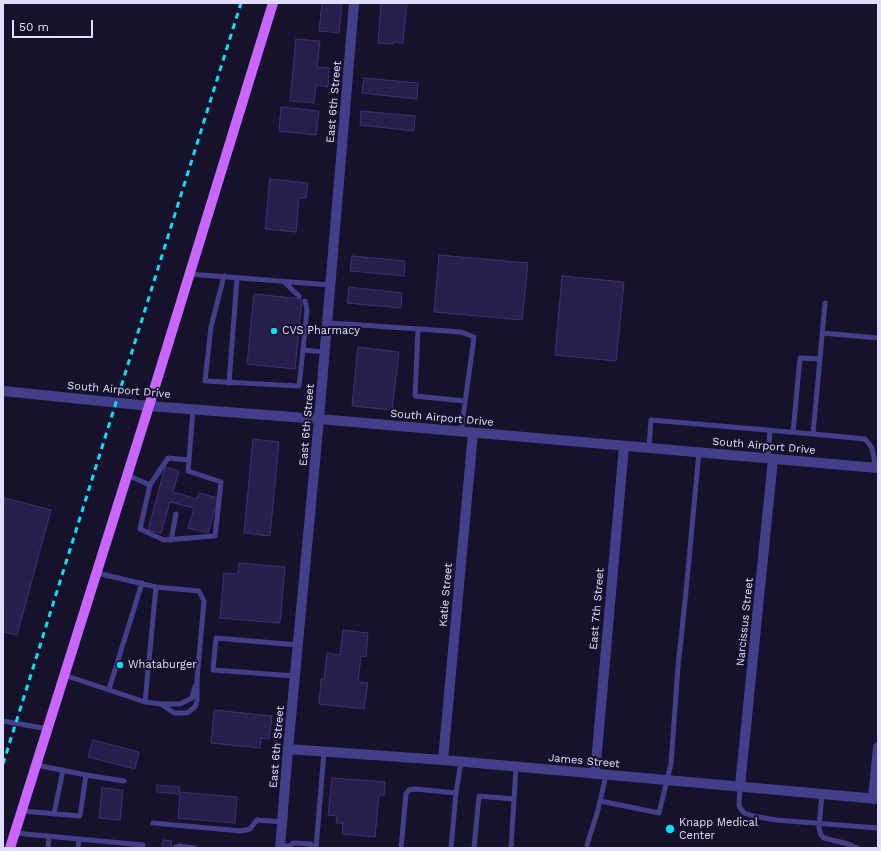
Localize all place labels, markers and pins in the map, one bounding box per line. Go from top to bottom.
place label: CVS Pharmacy [282,324,360,338]
marker: CVS Pharmacy [269,326,279,336]
place label: Whataburger [128,658,197,672]
marker: Whataburger [115,660,125,670]
place label: Knapp Medical Center [679,816,758,842]
marker: Knapp Medical Center [664,823,676,835]

